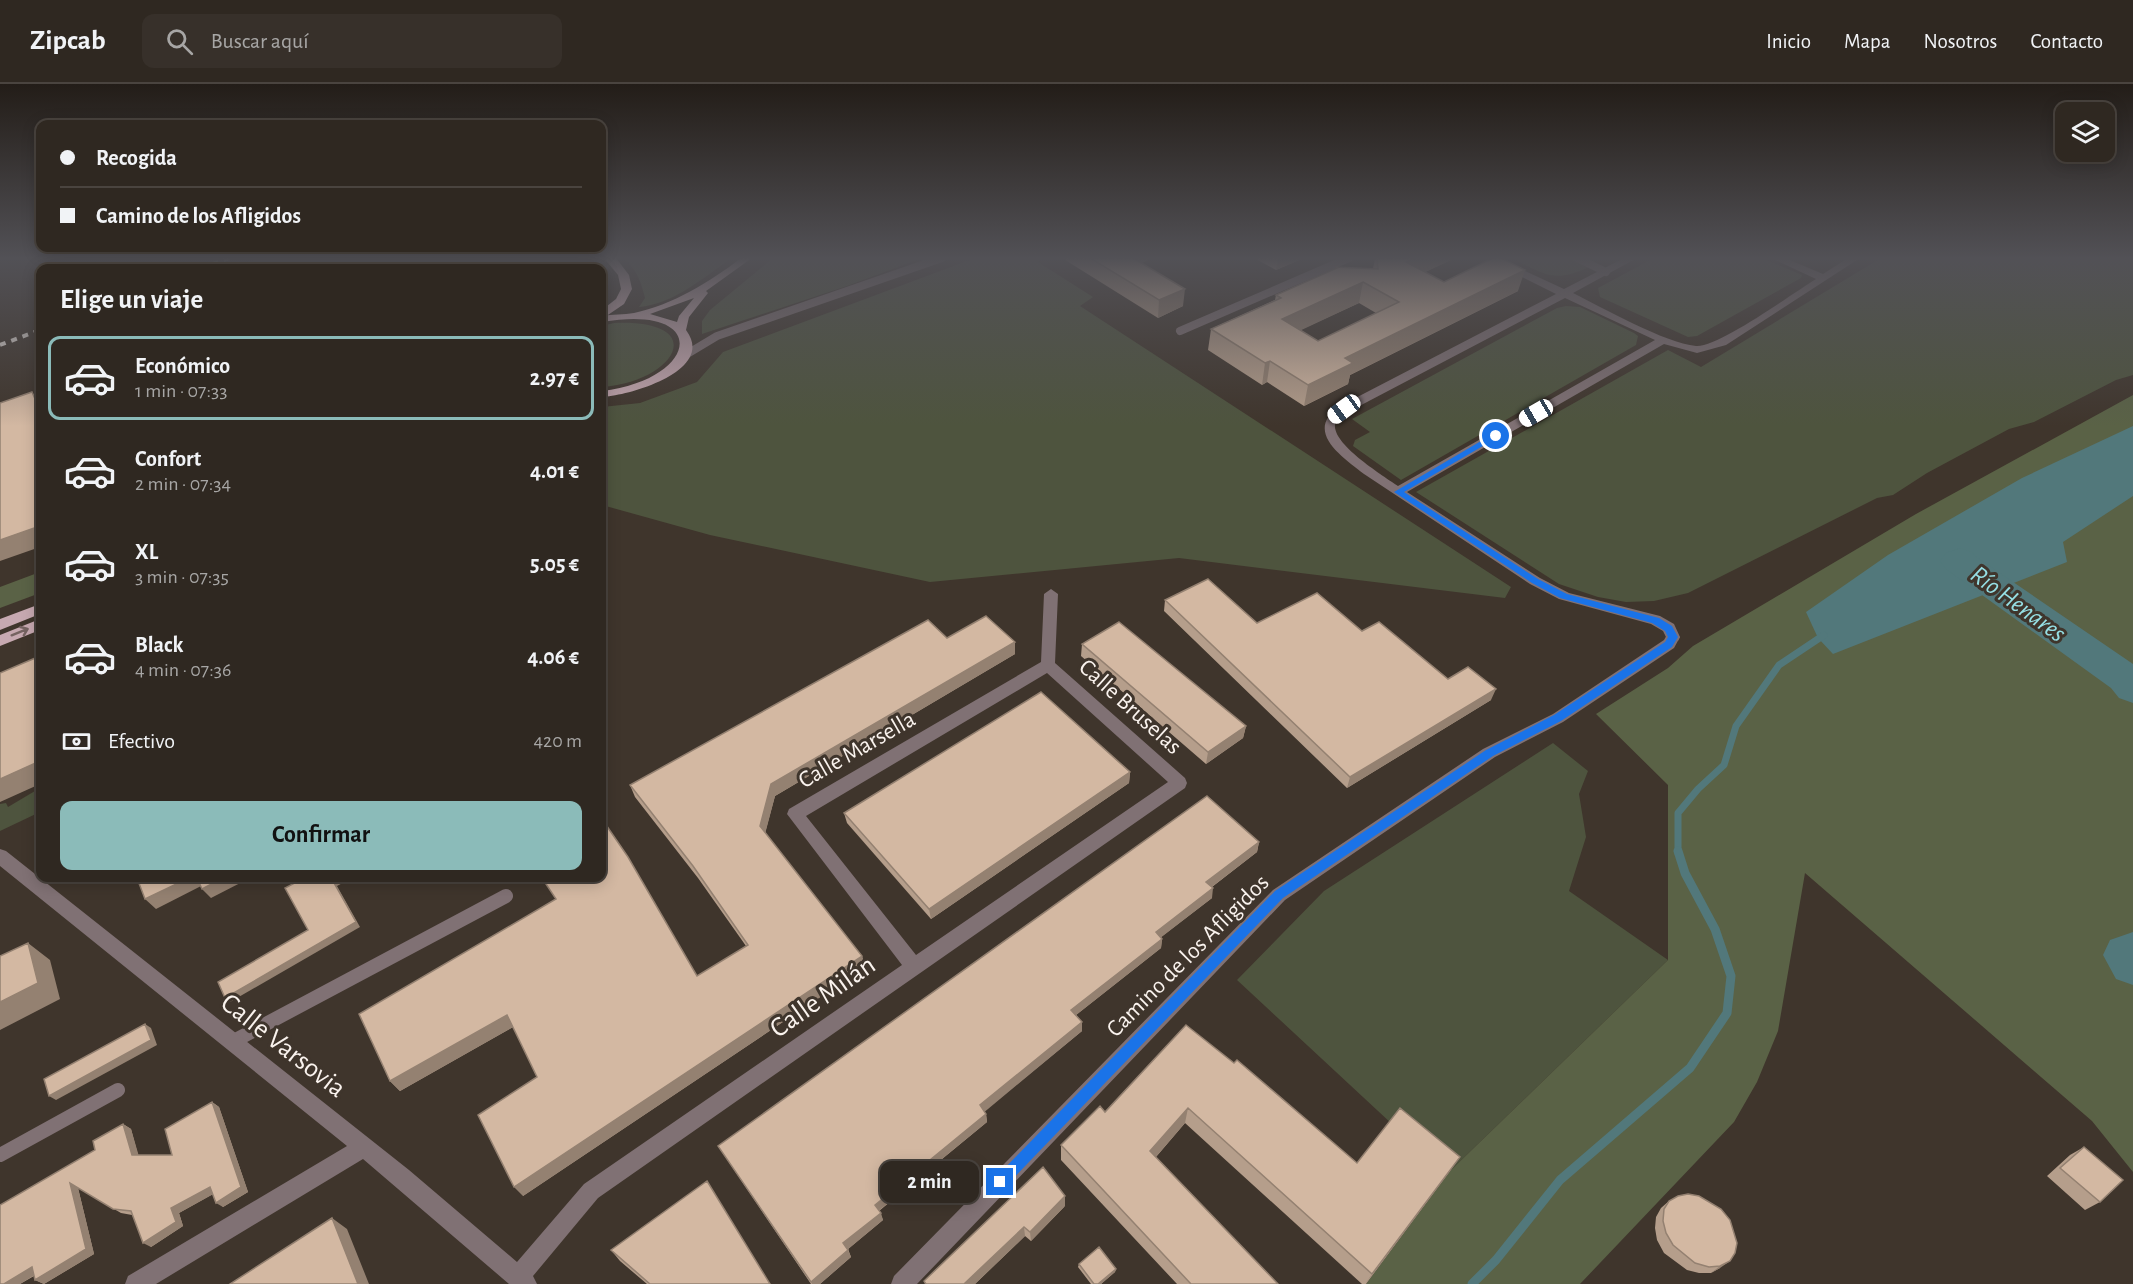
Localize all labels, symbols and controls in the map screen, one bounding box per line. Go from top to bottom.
search box [142,14,562,68]
icon: search [163,25,196,58]
text: Zipcab [30,27,106,55]
text: Buscar aquí [211,30,309,52]
text: Inicio [1766,31,1811,52]
text: Mapa [1844,31,1891,52]
text: Nosotros [1924,31,1997,52]
text: Contacto [2030,31,2103,52]
map controls [2055,102,2115,162]
button: layers [2055,102,2115,162]
text: Recogida [96,147,177,169]
text: Camino de los Afligidos [96,205,301,227]
text: Elige un viaje [60,286,203,313]
icon: car [63,351,117,405]
text: Económico [135,355,230,377]
text: 2.97 € [530,367,579,389]
text: 1 min · 07:33 [135,381,227,401]
car [1324,391,1364,427]
car [1516,396,1556,430]
route start [1482,422,1509,449]
icon: car [63,444,117,498]
text: Confort [135,448,201,470]
text: 4.01 € [530,460,579,482]
text: 2 min · 07:34 [135,474,231,494]
icon: car [63,537,117,591]
text: XL [135,541,158,563]
text: 5.05 € [530,553,579,575]
water label: Río Henares [1966,561,2070,647]
text: 3 min · 07:35 [135,567,229,587]
one-way arrow [11,626,29,637]
icon: car [63,630,117,684]
text: Black [135,634,183,656]
text: 4.06 € [527,646,579,668]
street label: Calle Bruselas [1074,655,1186,759]
text: 4 min · 07:36 [135,660,231,680]
street label: Calle Marsella [794,707,920,793]
icon: cash [60,725,93,758]
text: Efectivo [108,730,175,752]
text: 420 m [533,731,582,751]
button: Confirmar [60,801,582,870]
street label: Camino de los Afligidos [1102,870,1274,1042]
street label: Calle Milán [765,951,881,1043]
street label: Calle Varsovia [215,989,351,1103]
callout: 2 min [880,1161,979,1203]
route end [986,1168,1013,1195]
text: 2 min [907,1172,952,1192]

